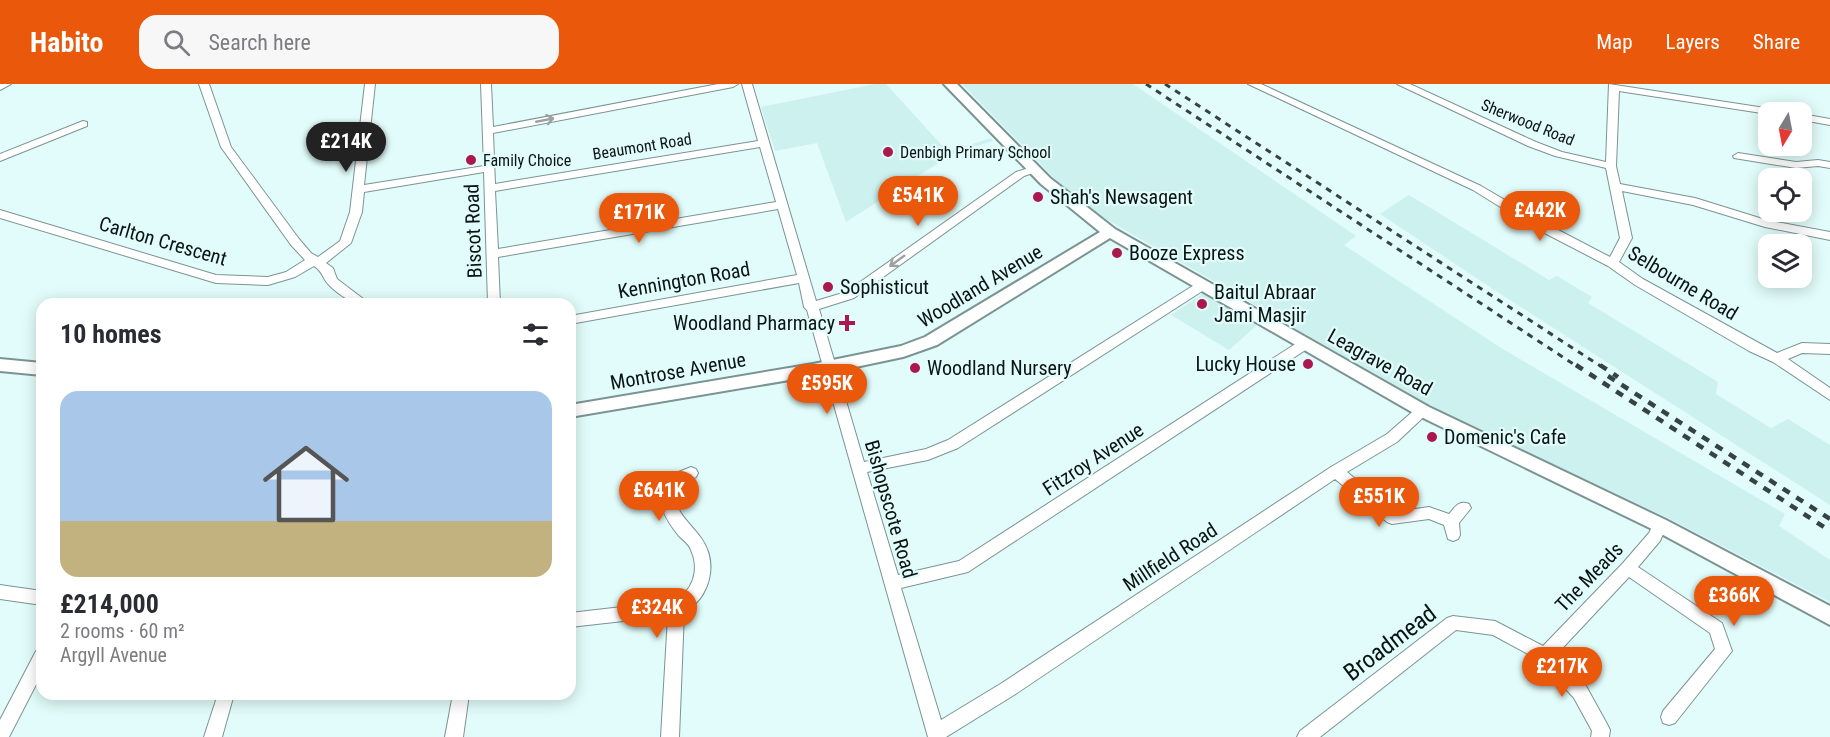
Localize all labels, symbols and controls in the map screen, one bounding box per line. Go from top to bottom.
search box [139,15,559,69]
text: Habito [30,26,103,59]
icon: search [160,26,193,59]
text: Search here [208,30,311,55]
text: Map [1596,30,1633,54]
text: Layers [1666,30,1720,54]
text: Share [1753,30,1800,54]
street label: Sherwood Road [1478,95,1577,150]
north arrow [1758,102,1812,156]
map controls [1758,102,1812,288]
one-way arrow [535,114,555,125]
pin: £214K [304,122,388,173]
text: £214K [320,129,372,153]
street label: Beaumont Road [591,129,693,164]
place label: Denbigh Primary School [900,143,1051,162]
marker: Denbigh Primary School [881,145,895,159]
place label: Family Choice [483,151,571,170]
marker: Family Choice [464,153,478,167]
button: locate [1758,168,1812,222]
pin: £541K [876,176,960,227]
street label: Biscot Road [459,183,487,279]
text: £541K [892,183,944,207]
place label: Shah's Newsagent [1050,185,1193,209]
marker: Shah's Newsagent [1031,190,1045,204]
pin: £442K [1498,191,1582,242]
pin: £171K [597,193,681,244]
text: £442K [1514,198,1566,222]
text: £171K [613,200,665,224]
street label: Carlton Crescent [96,211,230,271]
button: layers [1758,234,1812,288]
street label: Woodland Avenue [913,239,1047,333]
place label: Booze Express [1129,241,1245,265]
street label: Selbourne Road [1624,241,1742,325]
marker: Booze Express [1110,246,1124,260]
one-way arrow [889,255,905,267]
street label: Kennington Road [616,257,752,303]
place label: Sophisticut [840,275,929,299]
marker: Sophisticut [821,280,835,294]
place label: Baitul Abraar Jami Masjir [1214,280,1316,327]
marker: Baitul Abraar Jami Masjir [1195,297,1209,311]
place label: Woodland Pharmacy [673,311,835,335]
marker: Woodland Pharmacy [840,316,854,330]
icon: filters [519,318,552,351]
text: 10 homes [60,319,162,349]
street label: Leagrave Road [1323,323,1437,401]
street label: Montrose Avenue [608,347,748,395]
place label: Lucky House [1195,352,1296,376]
place label: Woodland Nursery [927,356,1072,380]
marker: Lucky House [1301,357,1315,371]
marker: Woodland Nursery [908,361,922,375]
pin: £595K [785,364,869,415]
text: £595K [801,371,853,395]
street label: Fitzroy Avenue [1038,418,1148,500]
place label: Domenic's Cafe [1444,425,1566,449]
icon: home [252,430,360,538]
marker: Domenic's Cafe [1425,430,1439,444]
street label: Bishopscote Road [860,437,922,581]
pin: £641K [617,471,701,522]
pin: £551K [1337,477,1421,528]
text: £641K [633,478,685,502]
text: £551K [1353,484,1405,508]
street label: Millfield Road [1118,518,1222,596]
street label: The Meads [1550,537,1628,617]
pin: £366K [1692,576,1776,627]
text: £366K [1708,583,1760,607]
pin: £324K [615,588,699,639]
text: £214,000 [60,589,159,619]
text: £324K [631,595,683,619]
street label: Broadmead [1338,599,1442,687]
text: 2 rooms · 60 m² [60,619,185,643]
text: Argyll Avenue [60,643,167,667]
pin: £217K [1520,647,1604,698]
text: £217K [1536,654,1588,678]

